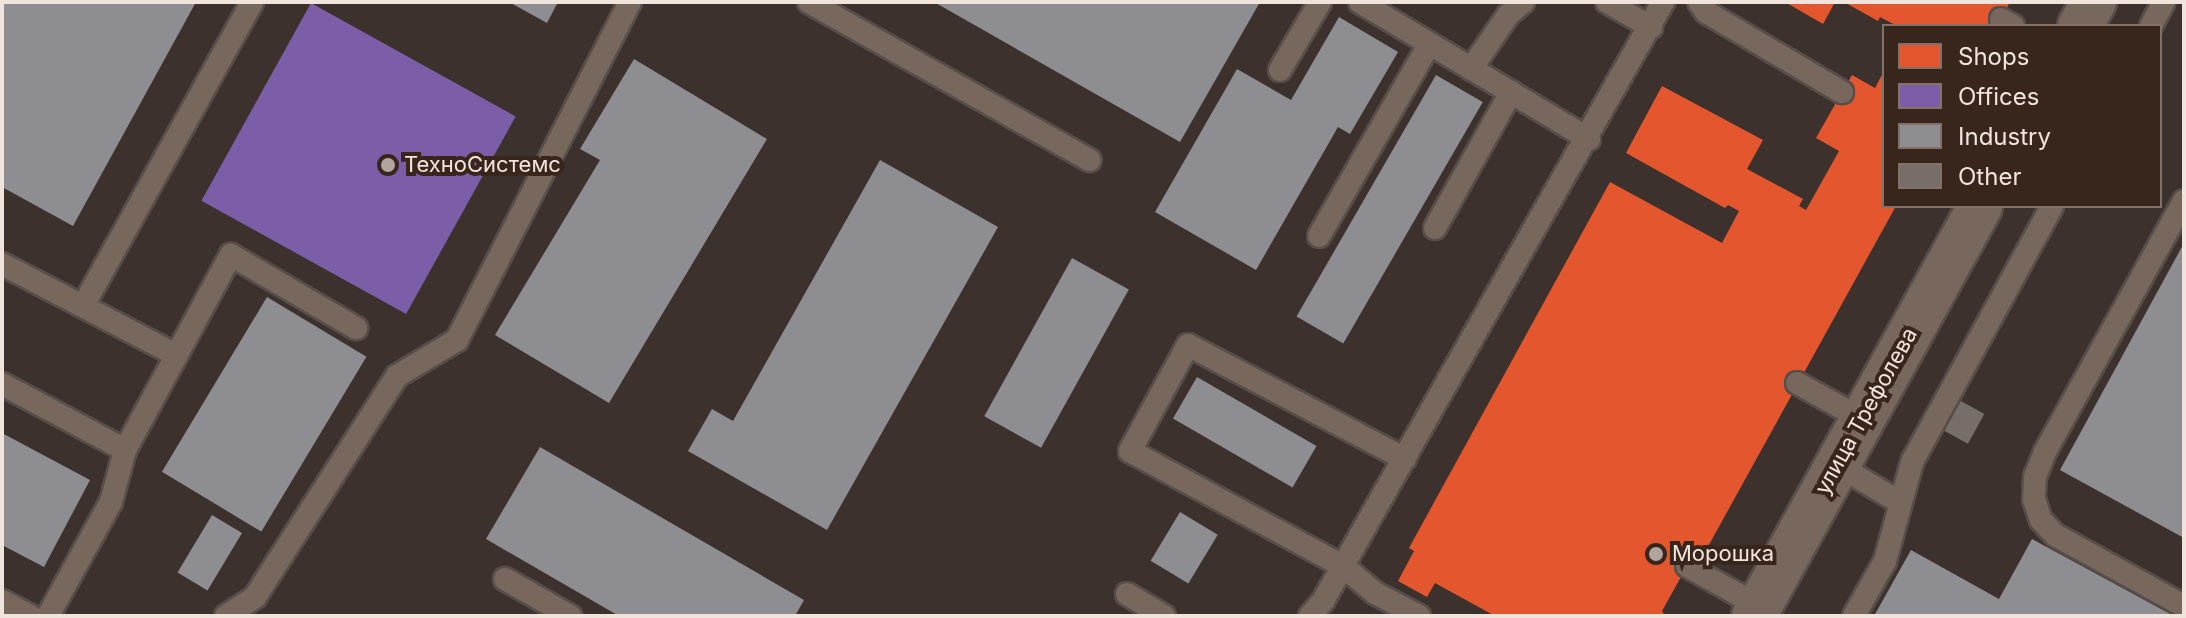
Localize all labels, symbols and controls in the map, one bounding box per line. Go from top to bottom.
legend [1882,24,2162,208]
text: Shops [1958,42,2029,71]
text: Offices [1958,82,2039,111]
text: Industry [1958,122,2051,151]
place label: ТехноСистемс [404,152,561,178]
marker: ТехноСистемс [379,156,397,174]
text: Other [1958,162,2021,191]
street label: улица Трефолева [1809,323,1923,499]
place label: Морошка [1672,541,1774,567]
marker: Морошка [1647,545,1665,563]

